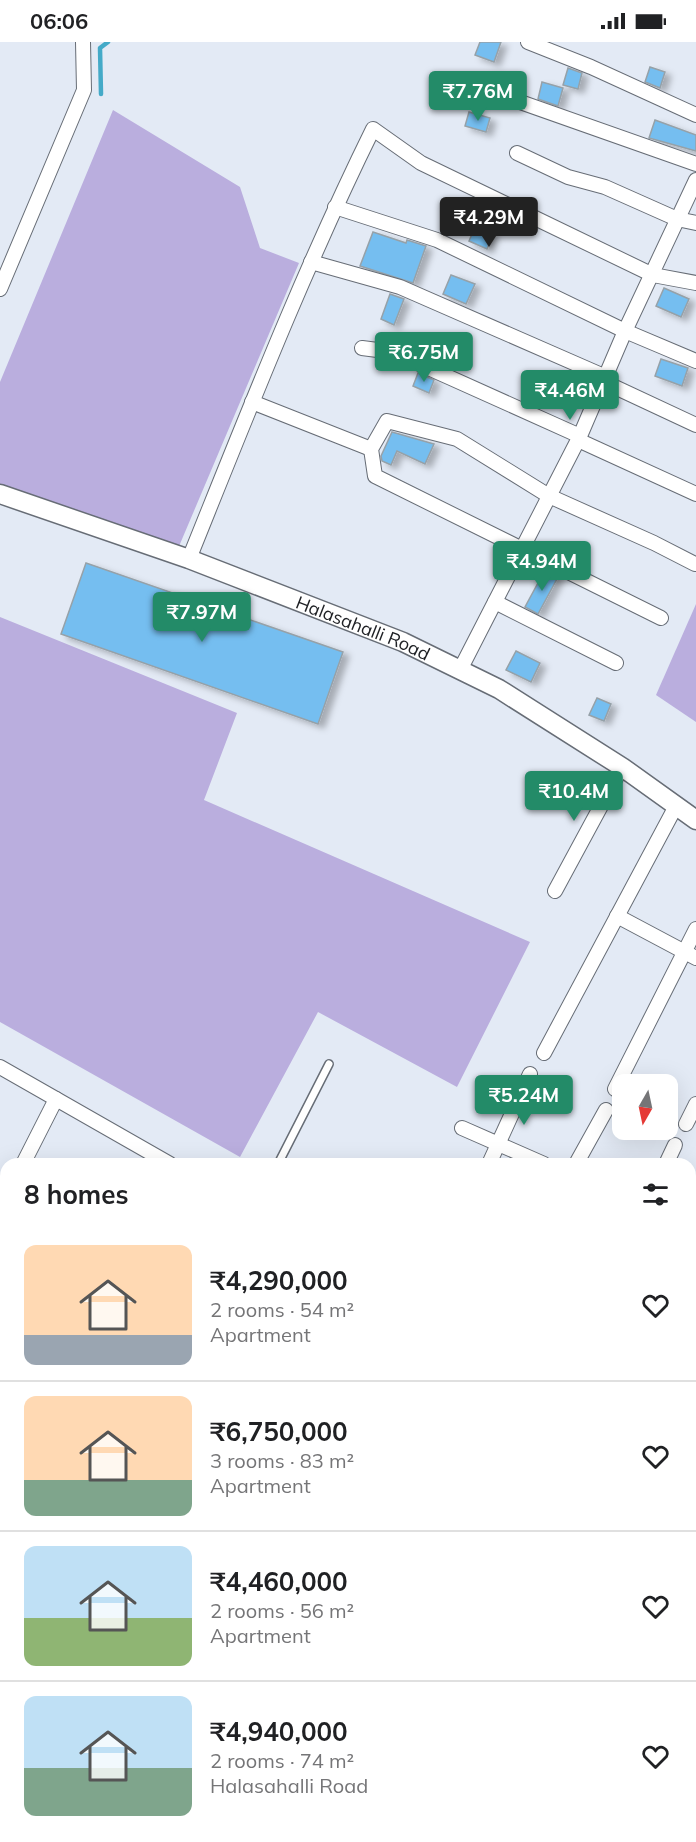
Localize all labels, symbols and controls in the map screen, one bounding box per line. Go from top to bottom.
text: 06:06 [30,7,88,35]
pin: ₹7.76M [429,71,527,122]
text: ₹7.76M [443,78,513,103]
pin: ₹4.29M [440,197,538,248]
text: ₹4.29M [454,204,524,229]
pin: ₹6.75M [375,332,473,383]
text: ₹6.75M [389,339,459,364]
pin: ₹4.46M [521,370,619,421]
text: ₹4.46M [535,377,605,402]
pin: ₹4.94M [493,541,591,592]
text: ₹4.94M [507,548,577,573]
street label: Halasahalli Road [293,590,434,665]
pin: ₹7.97M [153,592,251,643]
text: ₹7.97M [167,599,237,624]
pin: ₹10.4M [525,771,623,822]
text: ₹10.4M [539,778,609,803]
north arrow [612,1074,678,1140]
map controls [612,1074,678,1140]
pin: ₹5.24M [475,1075,573,1126]
text: ₹5.24M [489,1082,559,1107]
text: 8 homes [24,1178,128,1211]
icon: filters [639,1178,672,1211]
text: ₹4,290,000 [210,1264,348,1297]
icon: home [72,1269,144,1341]
icon: heart [639,1289,672,1322]
text: 2 rooms · 54 m² [210,1297,354,1322]
text: Apartment [210,1322,311,1347]
text: ₹6,750,000 [210,1415,348,1448]
icon: home [72,1420,144,1492]
icon: heart [639,1440,672,1473]
text: 3 rooms · 83 m² [210,1448,354,1473]
text: Apartment [210,1473,311,1498]
text: ₹4,460,000 [210,1565,348,1598]
icon: home [72,1570,144,1642]
icon: heart [639,1590,672,1623]
text: 2 rooms · 56 m² [210,1598,354,1623]
text: Apartment [210,1623,311,1648]
text: ₹4,940,000 [210,1715,348,1748]
icon: home [72,1720,144,1792]
icon: heart [639,1740,672,1773]
text: 2 rooms · 74 m² [210,1748,354,1773]
text: Halasahalli Road [210,1773,368,1798]

